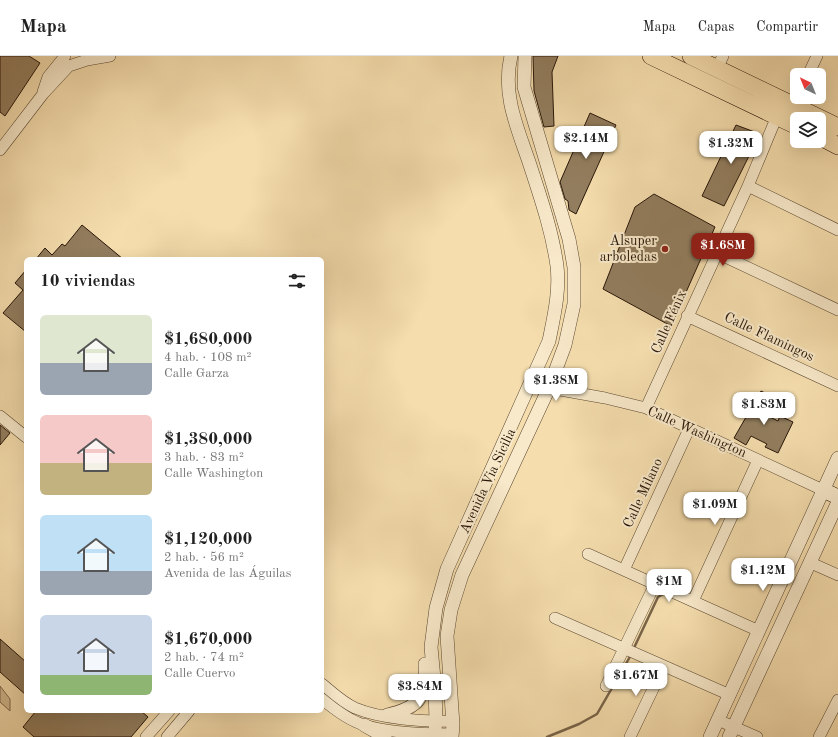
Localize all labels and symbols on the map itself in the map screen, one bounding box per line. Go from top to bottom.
north arrow [790,68,826,104]
pin: $2.14M [553,126,619,160]
pin: $1.32M [698,131,764,165]
pin: $1.68M [690,233,756,267]
place label: Alsuper arboledas [600,234,657,264]
marker: Alsuper arboledas [660,244,670,254]
street label: Calle Fénix [649,288,689,356]
street label: Calle Flamingos [722,310,816,364]
pin: $1.38M [523,368,589,402]
pin: $1.83M [731,392,797,426]
street label: Calle Washington [645,404,749,460]
street label: Avenida Via Sicilia [458,426,518,536]
street label: Calle Milano [621,456,665,530]
pin: $1.09M [682,492,748,526]
pin: $1.12M [730,558,796,592]
pin: $1M [650,569,688,603]
pin: $1.67M [603,663,669,697]
pin: $3.84M [387,674,453,708]

